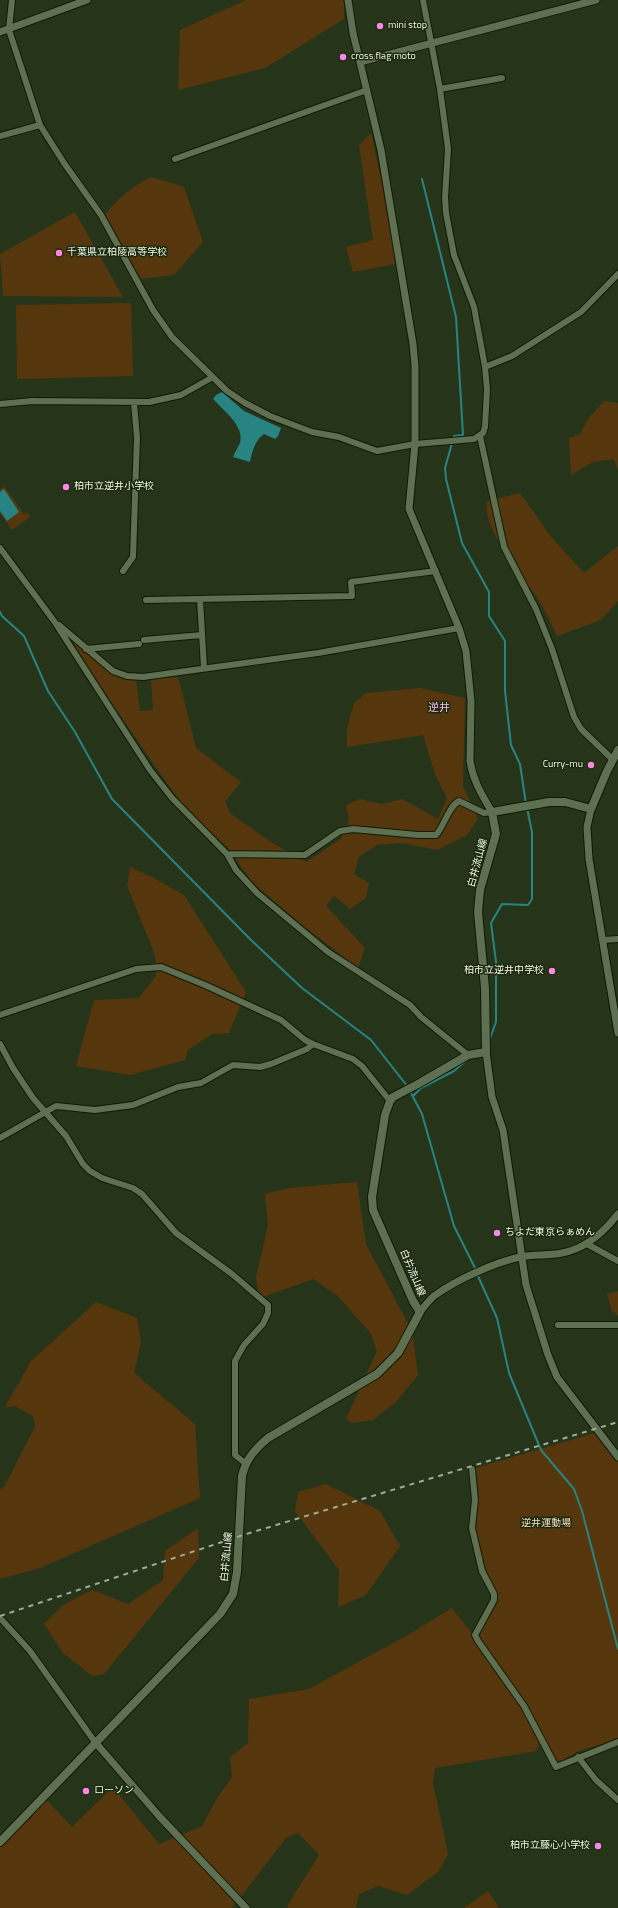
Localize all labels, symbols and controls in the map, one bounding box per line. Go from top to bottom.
place label: mini stop [388,20,427,32]
marker: mini stop [375,21,385,31]
place label: cross flag moto [351,51,416,63]
marker: cross flag moto [338,52,348,62]
place label: 千葉県立柏陵高等学校 [67,247,167,259]
marker: 千葉県立柏陵高等学校 [54,248,64,258]
place label: 柏市立逆井小学校 [74,481,154,493]
marker: 柏市立逆井小学校 [61,482,71,492]
district label: 逆井 [428,701,450,715]
place label: Curry-mu [543,759,583,771]
marker: Curry-mu [586,760,596,770]
street label: 白井流山線 [466,837,490,889]
place label: 柏市立逆井中学校 [464,965,544,977]
marker: 柏市立逆井中学校 [547,966,557,976]
place label: ちよだ東京らぁめん [505,1227,595,1239]
marker: ちよだ東京らぁめん [492,1228,502,1238]
street label: 白井流山線 [397,1248,427,1298]
park label: 逆井運動場 [521,1518,571,1530]
street label: 白井流山線 [219,1532,235,1582]
place label: ローソン [94,1785,134,1797]
marker: ローソン [81,1786,91,1796]
place label: 柏市立藤心小学校 [510,1840,590,1852]
marker: 柏市立藤心小学校 [593,1841,603,1851]

